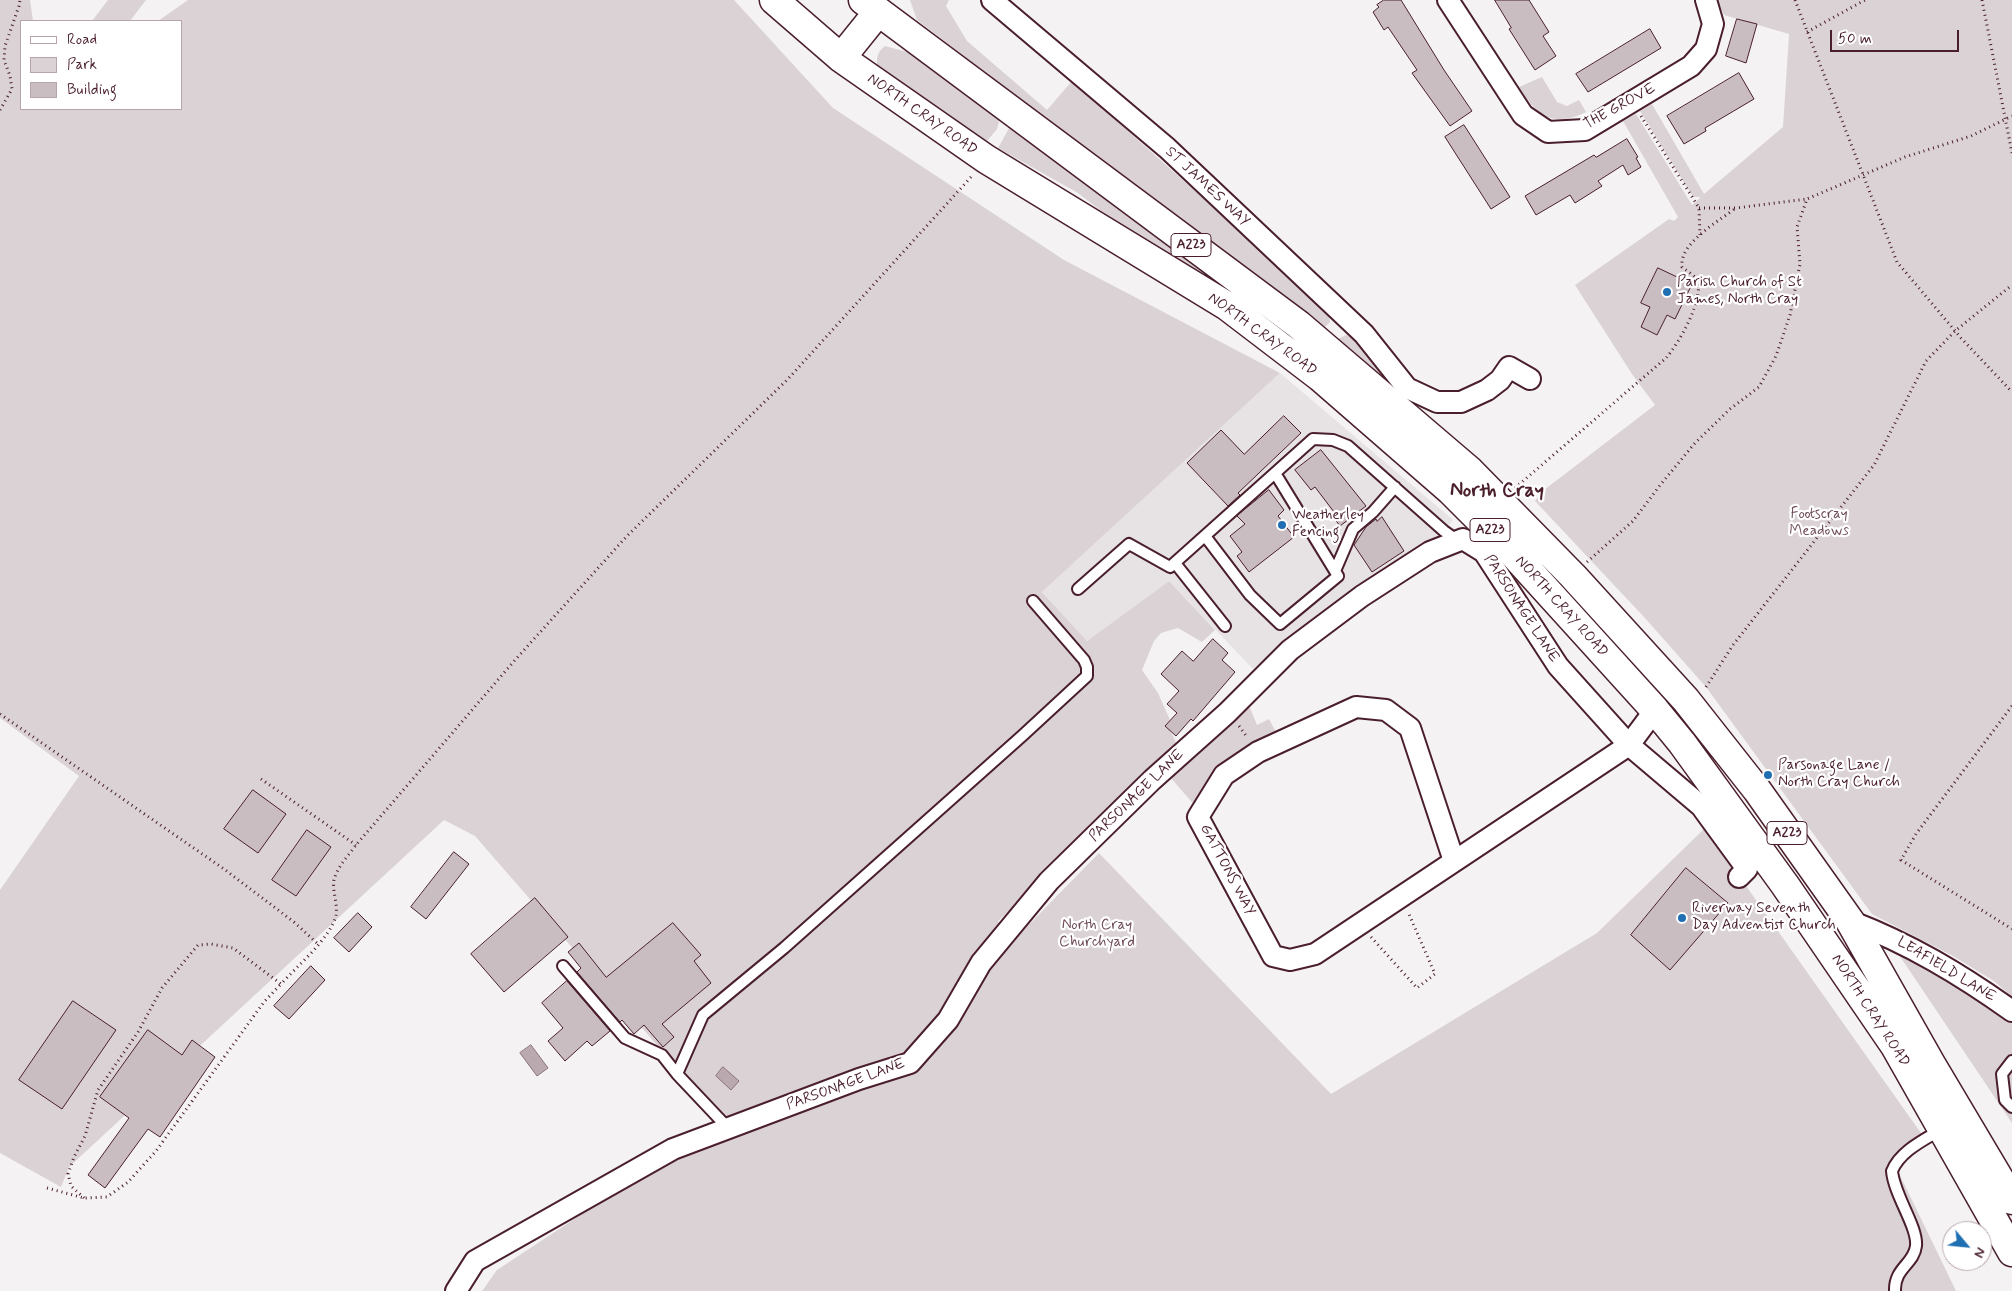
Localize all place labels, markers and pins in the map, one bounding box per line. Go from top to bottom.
place label: Parish Church of St James, North Cray [1677,274,1802,309]
marker: Parish Church of St James, North Cray [1661,286,1673,298]
place label: Weatherley Fencing [1292,507,1364,542]
marker: Weatherley Fencing [1276,519,1288,531]
place label: Parsonage Lane / North Cray Church [1778,757,1900,792]
marker: Parsonage Lane / North Cray Church [1762,769,1774,781]
place label: Riverway Seventh Day Adventist Church [1692,900,1836,935]
marker: Riverway Seventh Day Adventist Church [1676,912,1688,924]

